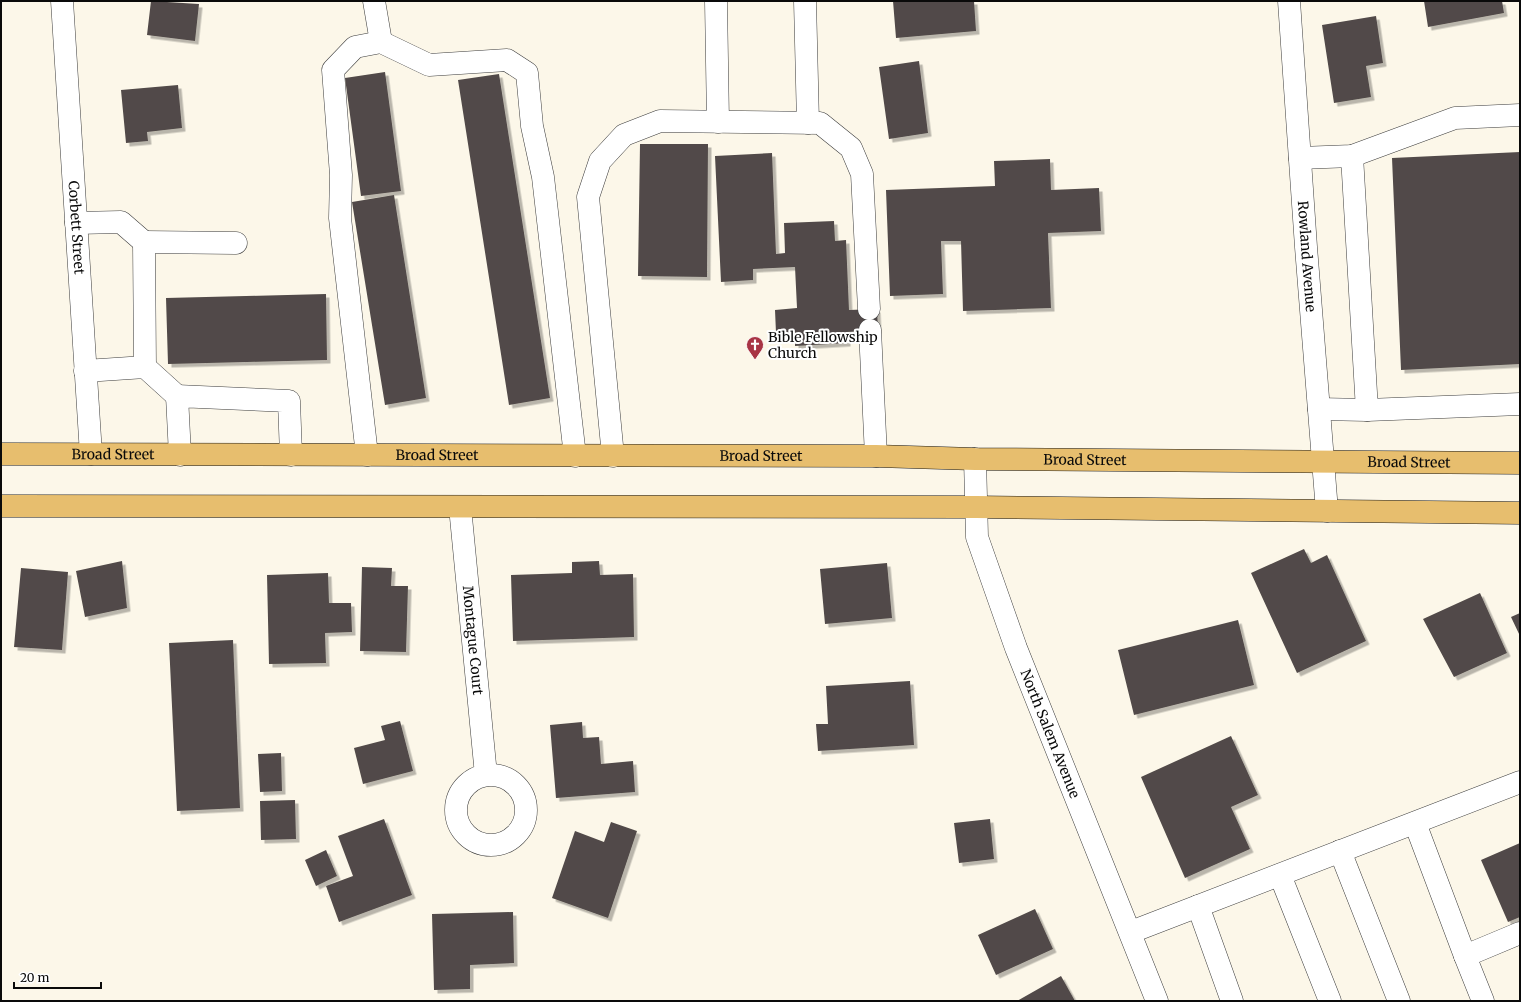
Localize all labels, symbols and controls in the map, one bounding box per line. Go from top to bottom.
street label: Corbett Street [65,180,89,275]
street label: Rowland Avenue [1294,200,1320,313]
place label: Bible Fellowship Church [768,328,878,362]
church icon: Bible Fellowship Church [745,335,765,360]
street label: Broad Street [71,445,155,463]
street label: Broad Street [395,446,479,464]
street label: Broad Street [719,447,803,465]
street label: Broad Street [1043,451,1127,469]
street label: Broad Street [1367,453,1451,471]
street label: Montague Court [459,585,487,696]
street label: North Salem Avenue [1016,667,1084,801]
scale bar [14,964,101,990]
text: 20 m [20,970,49,985]

